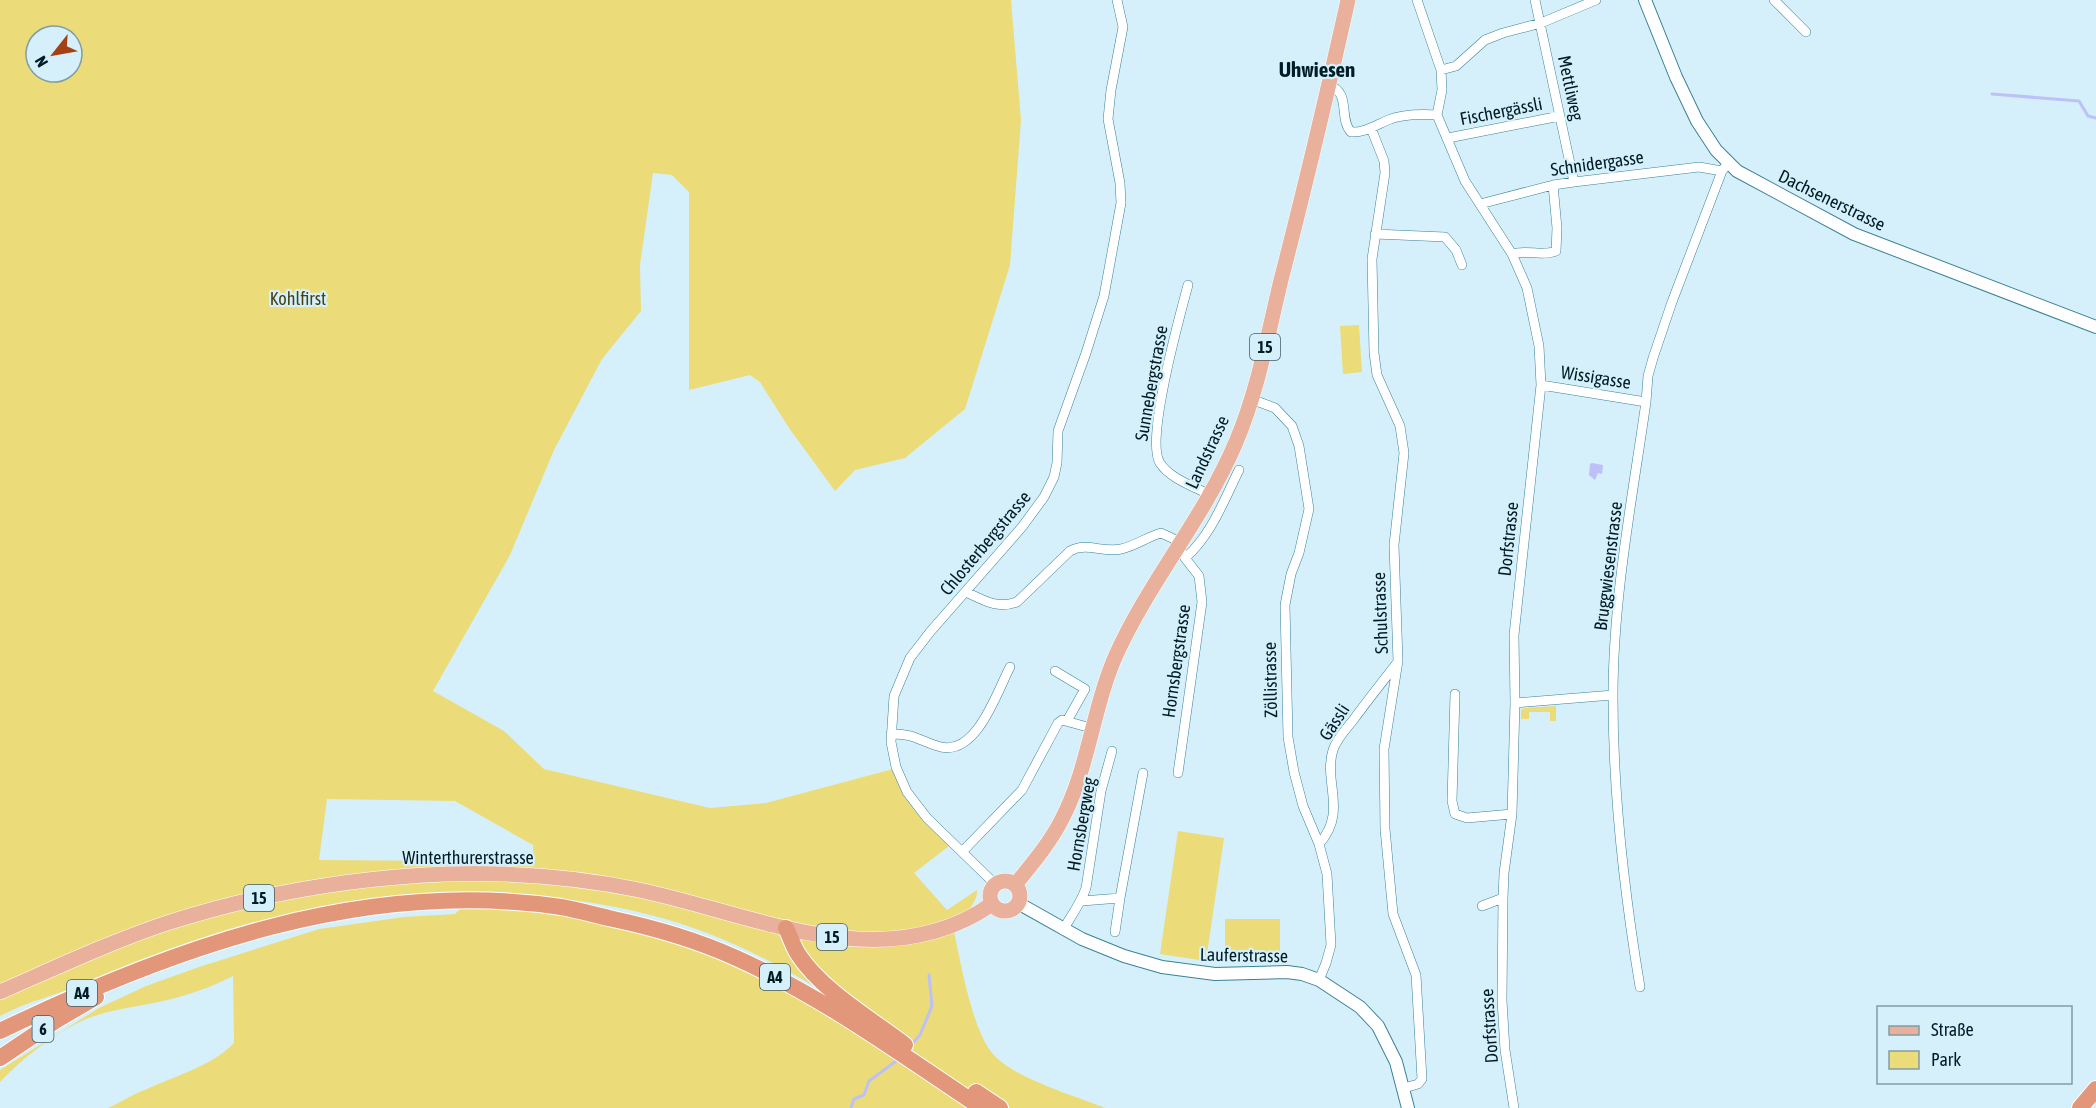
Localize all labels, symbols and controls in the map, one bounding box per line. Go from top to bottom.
north arrow [24,24,84,84]
text: N [31,53,51,70]
street label: Mettliweg [1554,54,1588,123]
district label: Uhwiesen [1279,57,1355,81]
street label: Fischergässli [1458,93,1544,129]
street label: Schnidergasse [1549,146,1645,180]
street label: Dachsenerstrasse [1775,165,1889,235]
park label: Kohlfirst [270,288,326,309]
street label: Sunnebergstrasse [1131,324,1171,442]
road number: 15 [1250,334,1280,360]
street label: Wissigasse [1559,361,1633,393]
street label: Landstrasse [1181,412,1233,492]
street label: Chlosterbergstrasse [935,487,1035,599]
street label: Bruggwiesenstrasse [1590,500,1626,632]
street label: Dorfstrasse [1494,501,1522,577]
street label: Schulstrasse [1368,572,1392,654]
street label: Hornsbergstrasse [1158,603,1194,719]
street label: Zöllistrasse [1259,642,1281,718]
street label: Gässli [1314,700,1354,744]
street label: Hornsbergweg [1062,775,1100,873]
street label: Winterthurerstrasse [402,847,534,868]
road number: 15 [244,885,274,911]
road number: 15 [817,924,847,950]
street label: Lauferstrasse [1200,944,1288,966]
road number: A4 [760,964,790,990]
road number: A4 [67,980,97,1006]
street label: Dorfstrasse [1476,988,1502,1064]
legend [1877,1006,2072,1084]
road number: 6 [32,1016,54,1042]
text: Straße [1931,1019,1974,1040]
text: Park [1931,1049,1961,1070]

